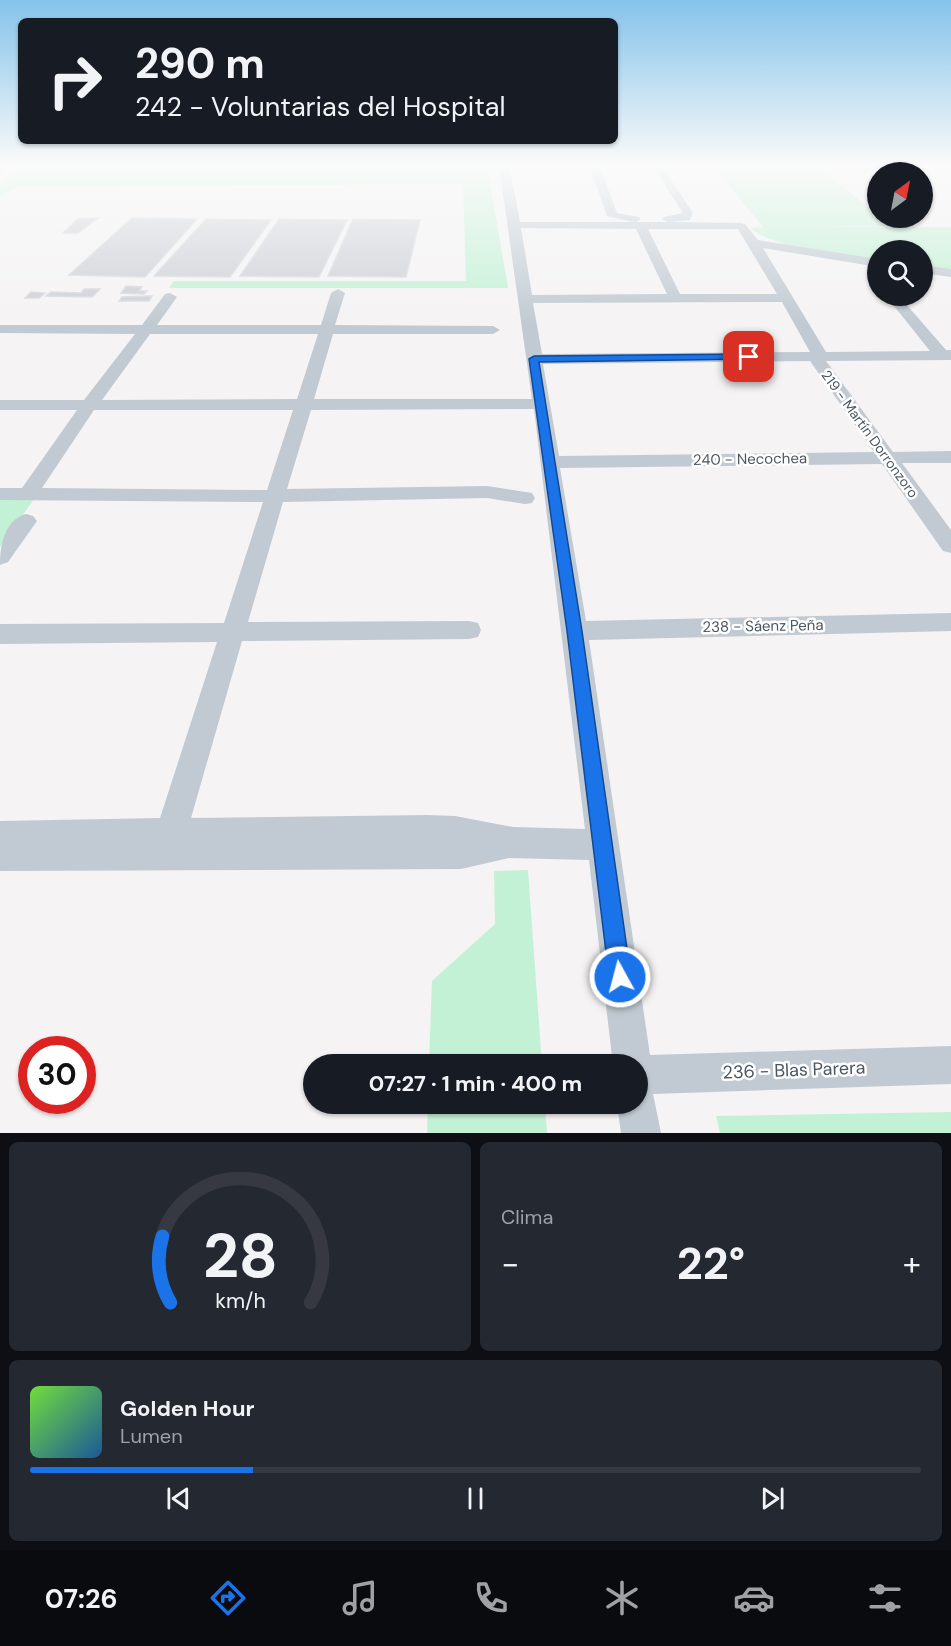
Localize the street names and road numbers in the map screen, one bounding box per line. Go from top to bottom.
street label: 219 - Martín Dorronzoro [818,367,922,501]
street label: 240 - Necochea [693,448,807,470]
street label: 238 - Sáenz Peña [702,615,824,637]
street label: 236 - Blas Parera [722,1056,866,1084]

